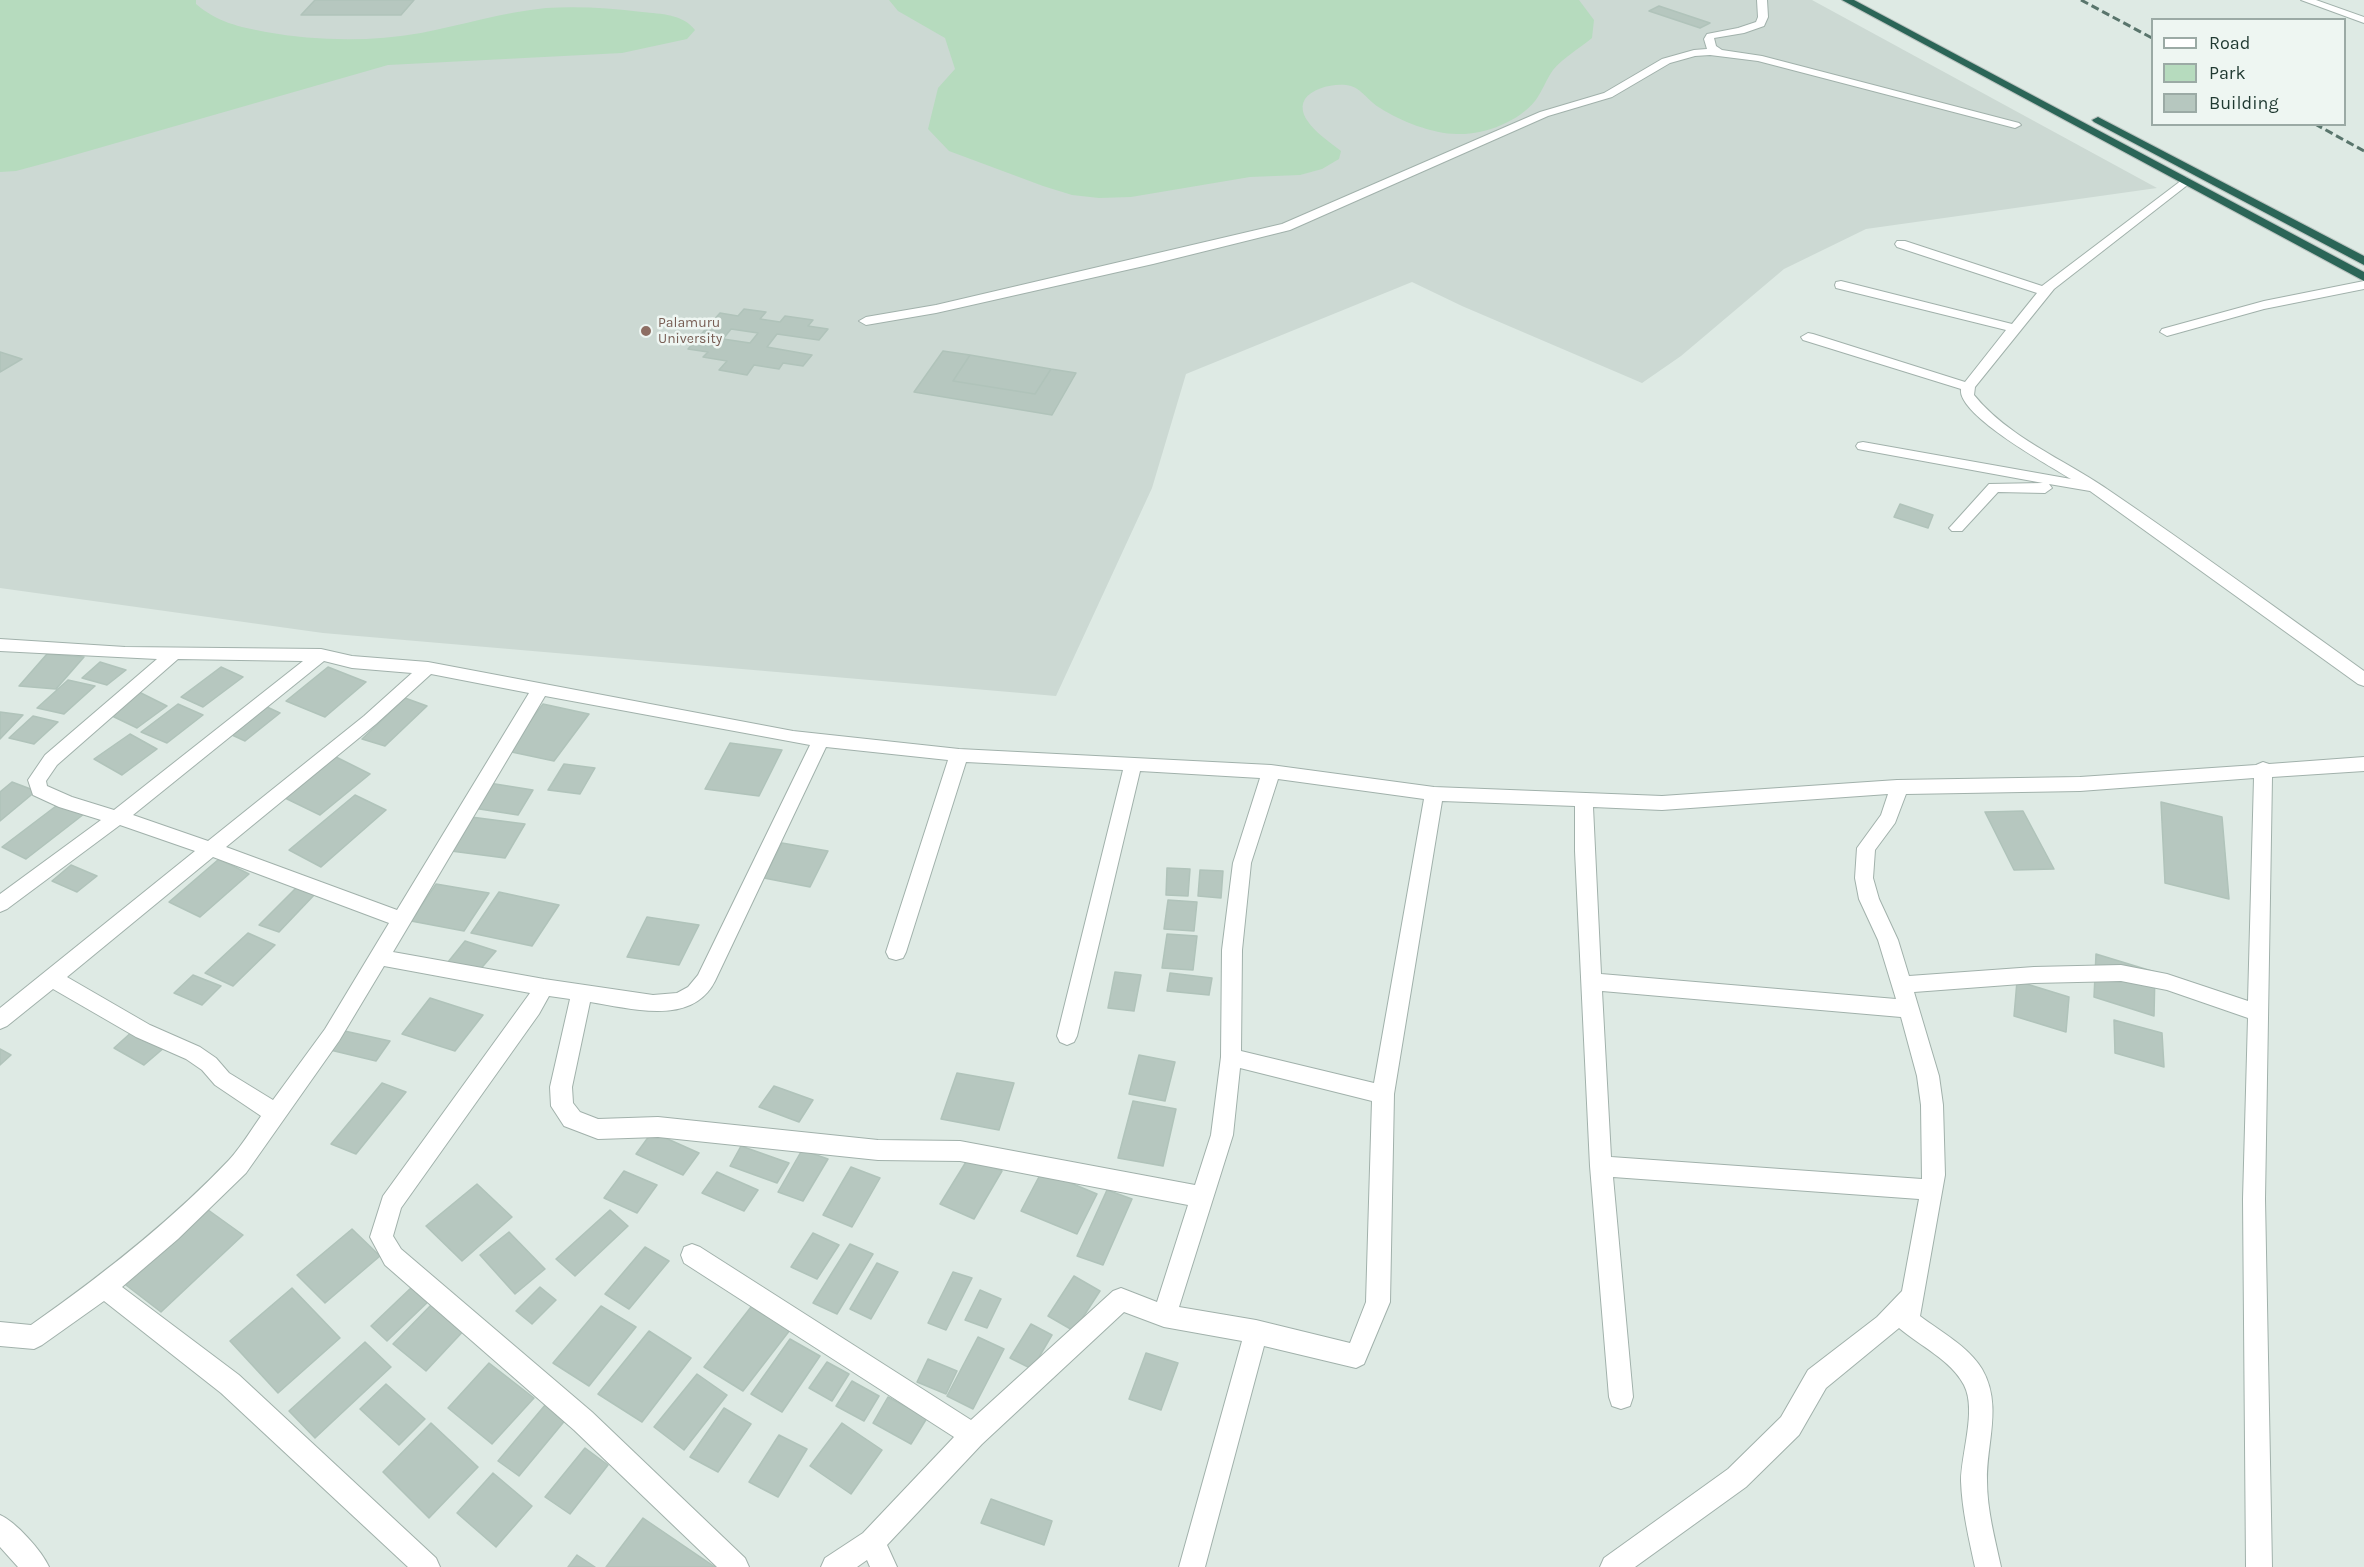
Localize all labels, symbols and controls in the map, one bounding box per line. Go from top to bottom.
legend [2151,18,2346,126]
text: Road [2209,32,2250,54]
text: Park [2209,62,2246,84]
text: Building [2209,92,2279,114]
place label: Palamuru University [658,315,722,348]
marker: Palamuru University [639,324,653,338]

